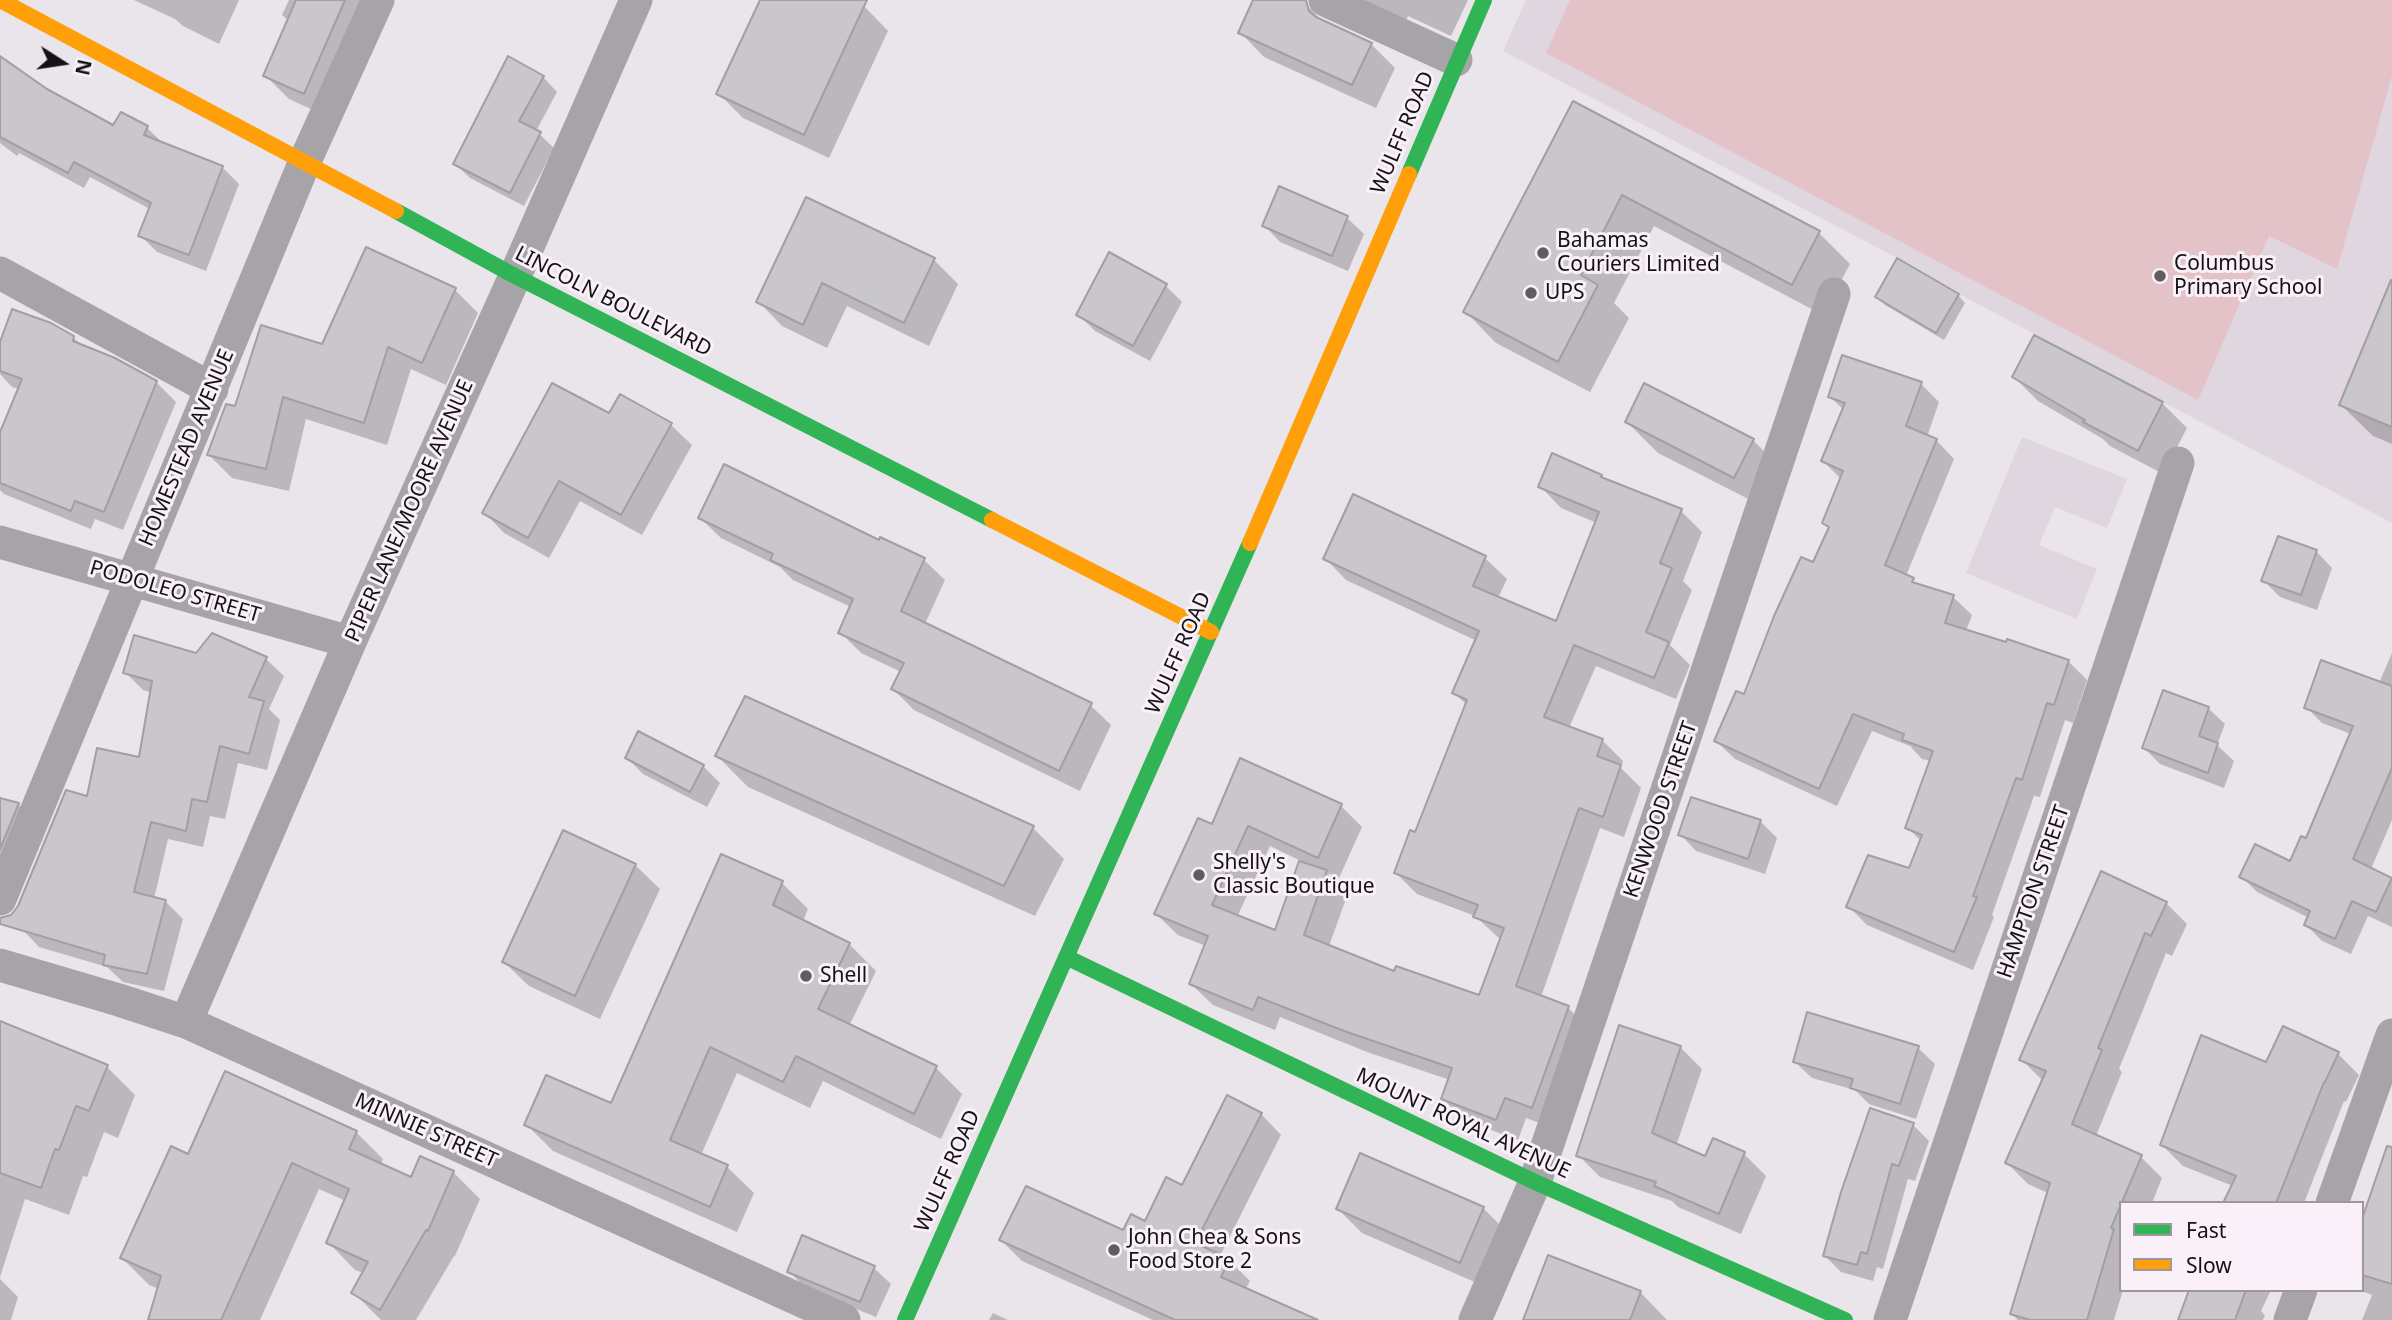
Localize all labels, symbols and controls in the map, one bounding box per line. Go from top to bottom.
north arrow [28,28,98,98]
text: N [69,57,98,78]
street label: WULFF ROAD [1366,68,1440,198]
place label: Bahamas Couriers Limited [1557,228,1720,278]
street label: LINCOLN BOULEVARD [510,241,716,363]
marker: Bahamas Couriers Limited [1535,245,1551,261]
place label: Columbus Primary School [2174,251,2322,301]
marker: Columbus Primary School [2152,268,2168,284]
place label: UPS [1545,280,1585,306]
marker: UPS [1523,285,1539,301]
street label: HOMESTEAD AVENUE [134,346,240,550]
street label: PIPER LANE/MOORE AVENUE [341,376,479,646]
street label: PODOLEO STREET [87,556,263,628]
street label: WULFF ROAD [1141,588,1217,718]
street label: KENWOOD STREET [1619,719,1703,901]
street label: HAMPTON STREET [1993,802,2075,982]
place label: Shelly's Classic Boutique [1213,850,1375,900]
marker: Shelly's Classic Boutique [1191,867,1207,883]
place label: Shell [820,963,867,989]
marker: Shell [798,968,814,984]
street label: MOUNT ROYAL AVENUE [1352,1063,1574,1185]
street label: MINNIE STREET [351,1088,501,1174]
street label: WULFF ROAD [910,1106,986,1236]
legend [2119,1201,2364,1292]
text: Fast [2186,1216,2226,1244]
place label: John Chea & Sons Food Store 2 [1128,1225,1301,1275]
marker: John Chea & Sons Food Store 2 [1106,1242,1122,1258]
text: Slow [2186,1251,2232,1279]

